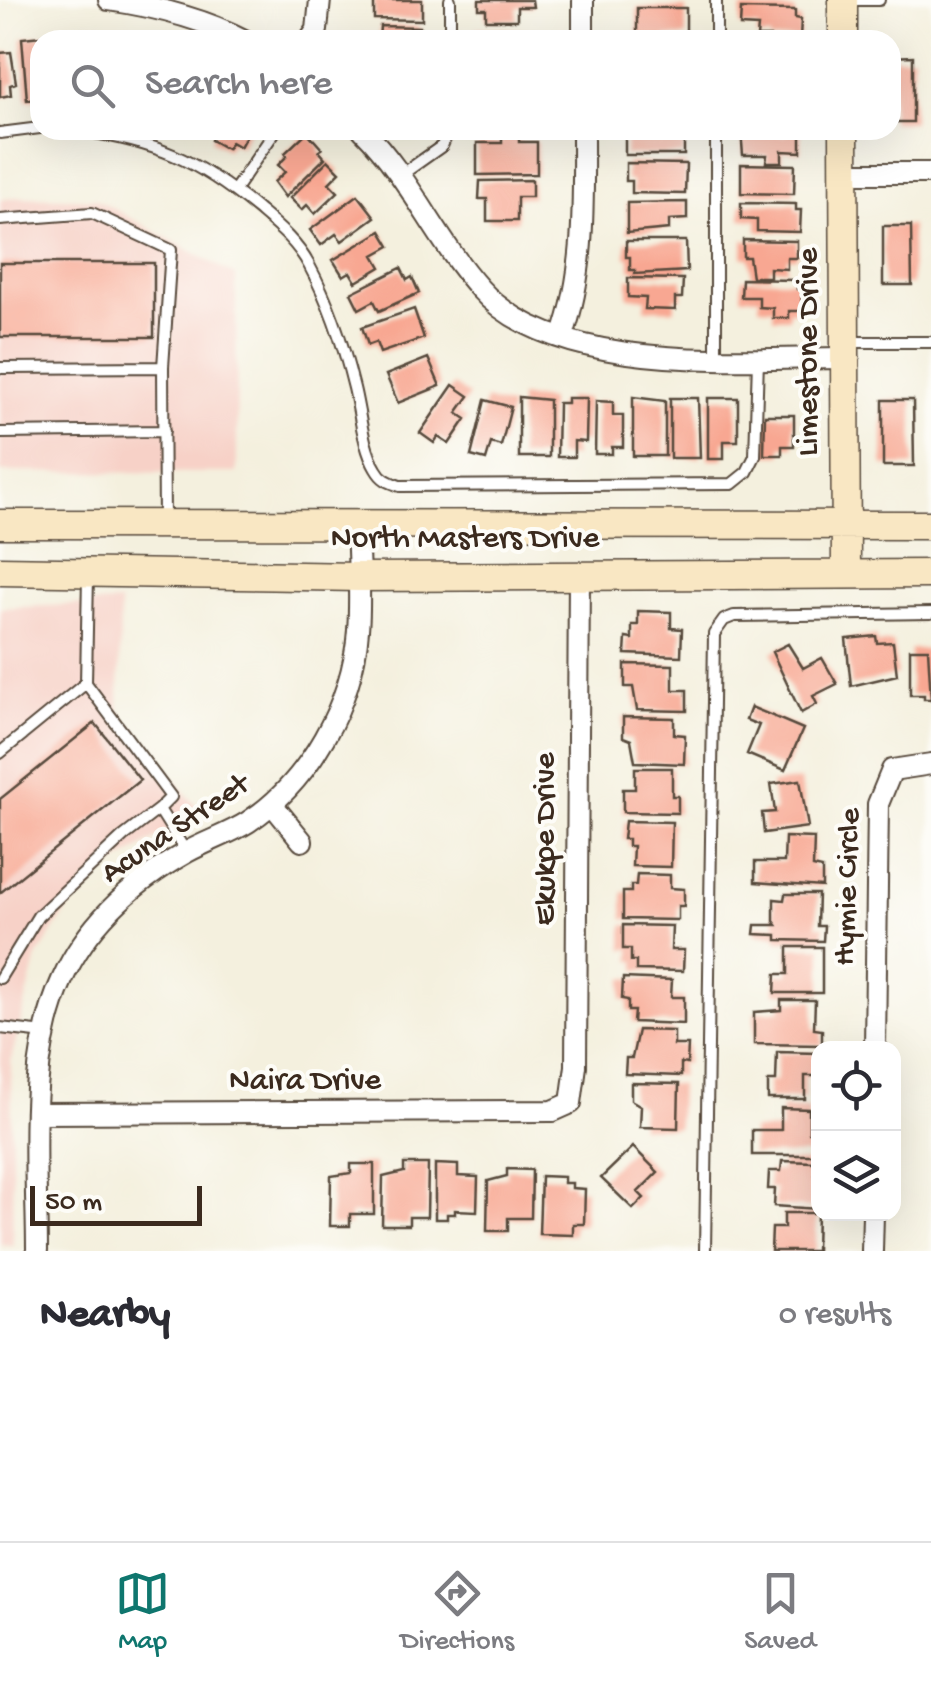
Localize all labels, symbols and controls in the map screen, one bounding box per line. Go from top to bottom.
search box [30,30,901,140]
icon: search [65,58,120,113]
text: Search here [145,63,332,107]
street label: Limestone Drive [791,247,829,456]
street label: North Masters Drive [331,521,600,559]
street label: Ekukpe Drive [528,752,566,926]
street label: Acuna Street [95,765,260,893]
street label: Hymie Circle [827,807,871,967]
map controls [811,1041,901,1221]
button: locate [811,1041,901,1131]
street label: Naira Drive [229,1063,381,1101]
button: layers [811,1131,901,1221]
scale bar [30,1181,202,1226]
text: 50 m [45,1187,102,1220]
text: Nearby [40,1292,170,1341]
text: 0 results [779,1297,891,1335]
tab: Map [115,1566,170,1659]
tab: Directions [400,1566,514,1659]
tab: Saved [744,1566,816,1659]

